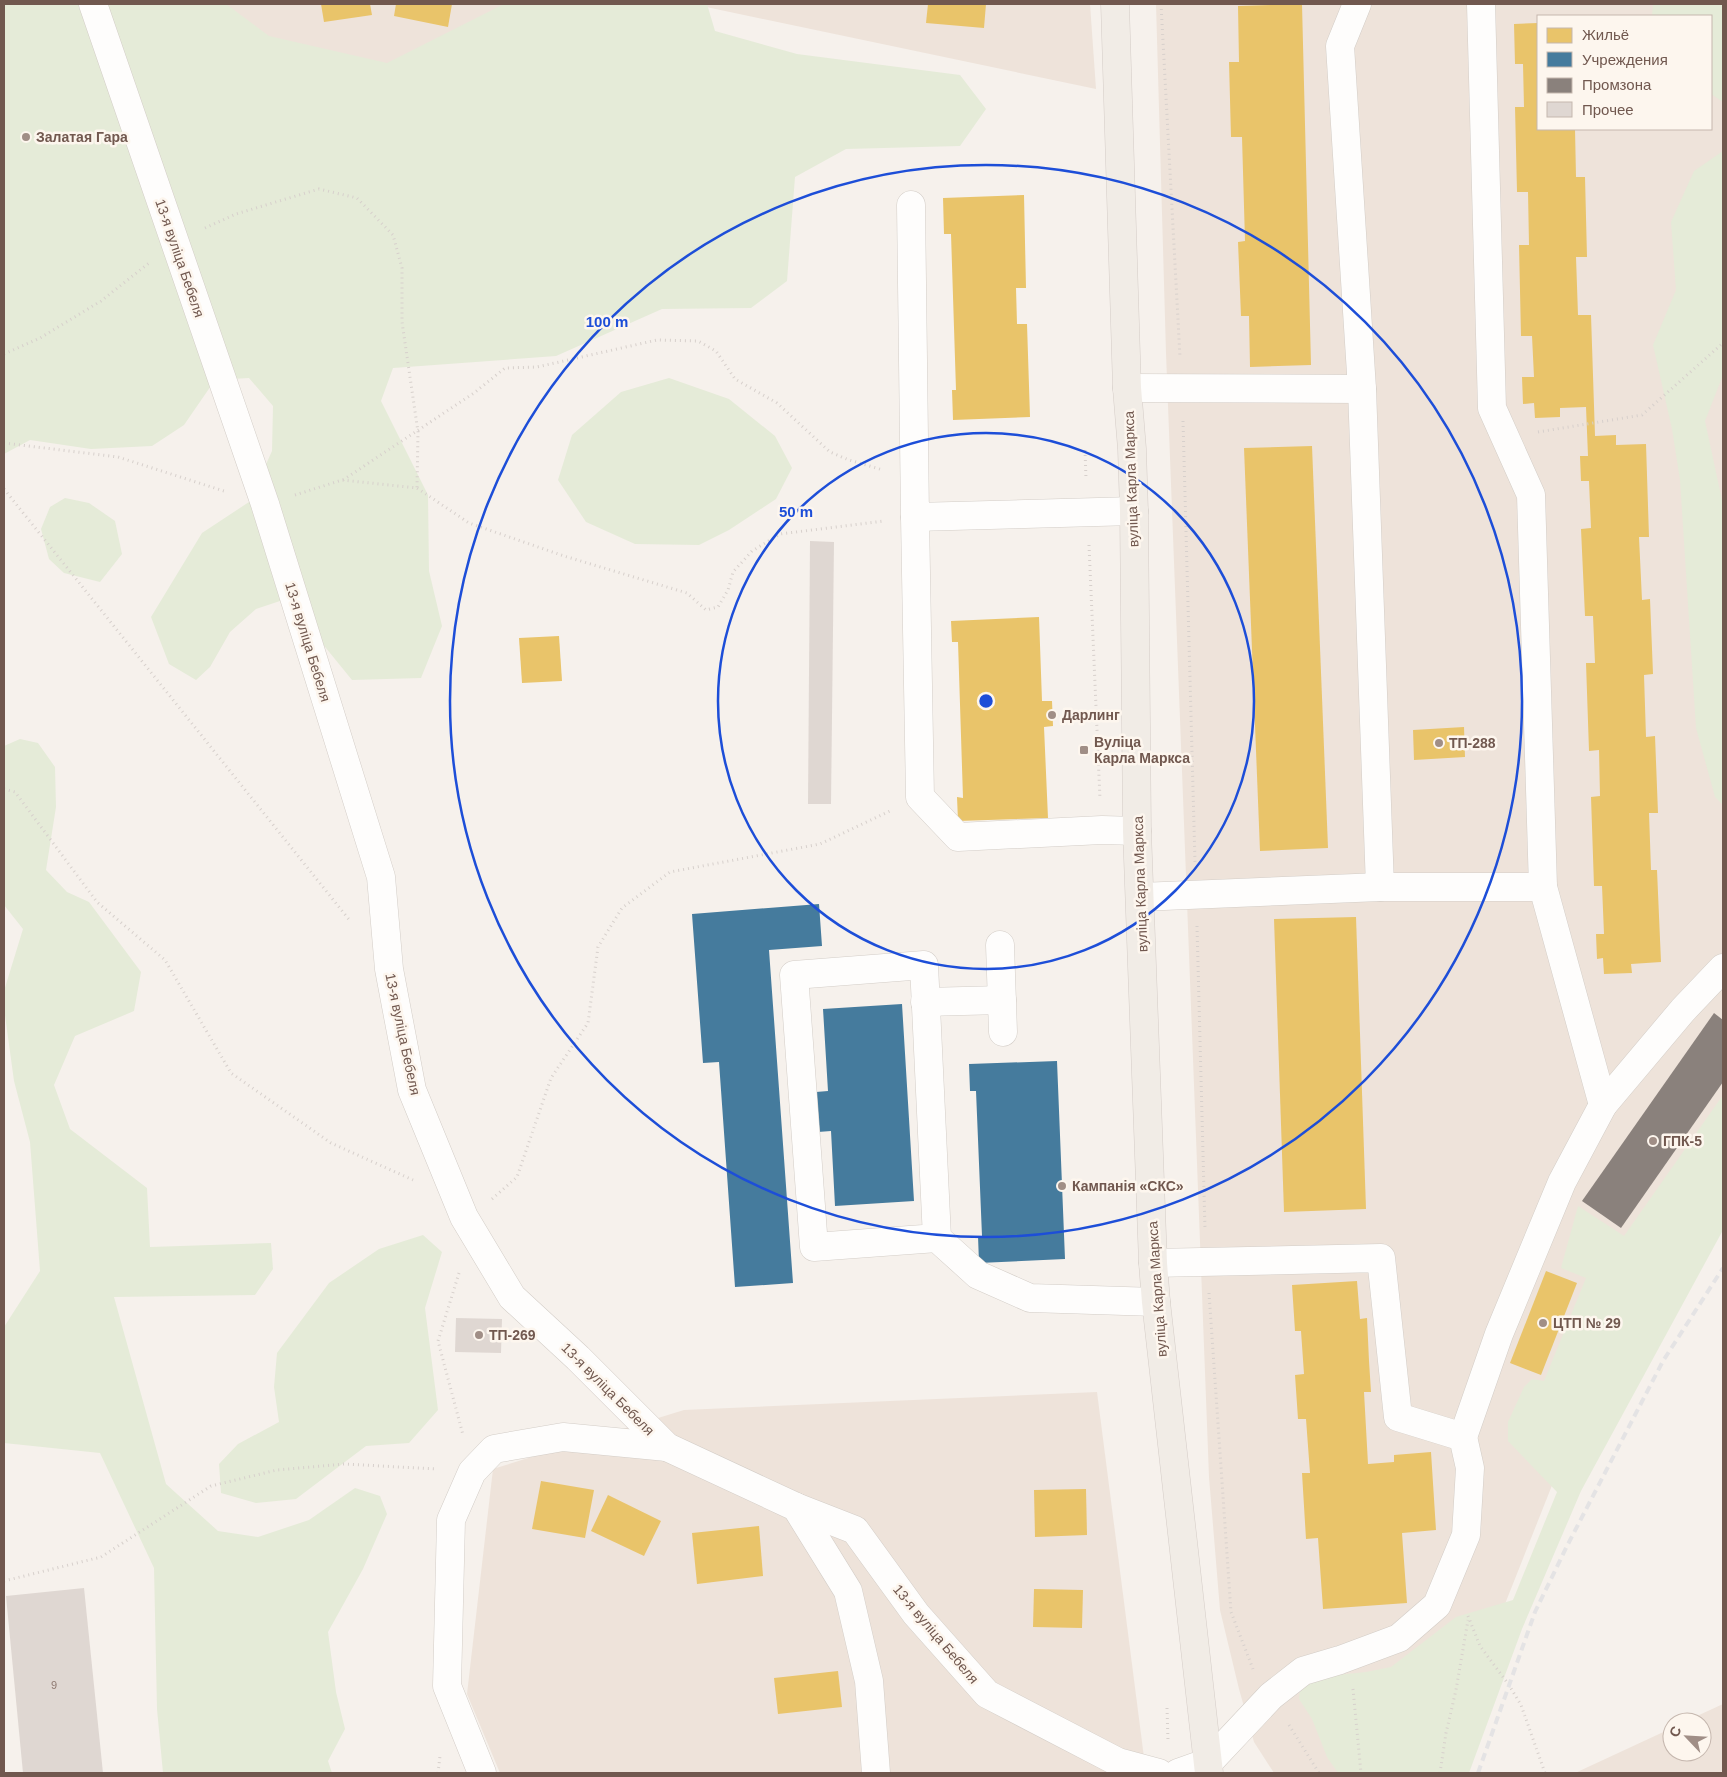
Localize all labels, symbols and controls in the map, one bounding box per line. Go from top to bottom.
legend [1537,15,1712,130]
text: Жильё [1582,26,1629,43]
text: Учреждения [1582,51,1668,68]
text: Промзона [1582,76,1652,93]
text: Прочее [1582,101,1634,118]
place label: Залатая Гара [36,129,128,145]
marker: Залатая Гара [20,131,32,143]
street label: 13-я вуліца Бебеля [152,197,208,319]
text: 100 m [586,313,628,330]
street label: вуліца Карла Маркса [1121,410,1141,547]
text: 50 m [779,503,813,520]
street label: 13-я вуліца Бебеля [282,580,334,704]
centre of rings [977,692,995,710]
place label: Дарлинг [1062,707,1120,723]
marker: Дарлинг [1046,709,1058,721]
place label: Вуліца Карла Маркса [1094,734,1190,766]
place label: ТП-288 [1449,735,1496,751]
marker: ТП-288 [1433,737,1445,749]
marker: Вуліца Карла Маркса [1078,744,1090,756]
street label: вуліца Карла Маркса [1130,815,1150,952]
street label: 13-я вуліца Бебеля [382,972,424,1096]
place label: ГПК-5 [1663,1133,1702,1149]
marker: ГПК-5 [1647,1135,1659,1147]
place label: Кампанія «СКС» [1072,1178,1184,1194]
marker: Кампанія «СКС» [1056,1180,1068,1192]
street label: вуліца Карла Маркса [1144,1220,1170,1358]
place label: ЦТП № 29 [1553,1315,1621,1331]
marker: ЦТП № 29 [1537,1317,1549,1329]
place label: ТП-269 [489,1327,536,1343]
marker: ТП-269 [473,1329,485,1341]
street label: 13-я вуліца Бебеля [558,1339,658,1439]
street label: 13-я вуліца Бебеля [890,1581,982,1687]
house number: 9 [51,1679,57,1691]
north arrow [1662,1712,1712,1762]
text: С [1666,1724,1685,1739]

